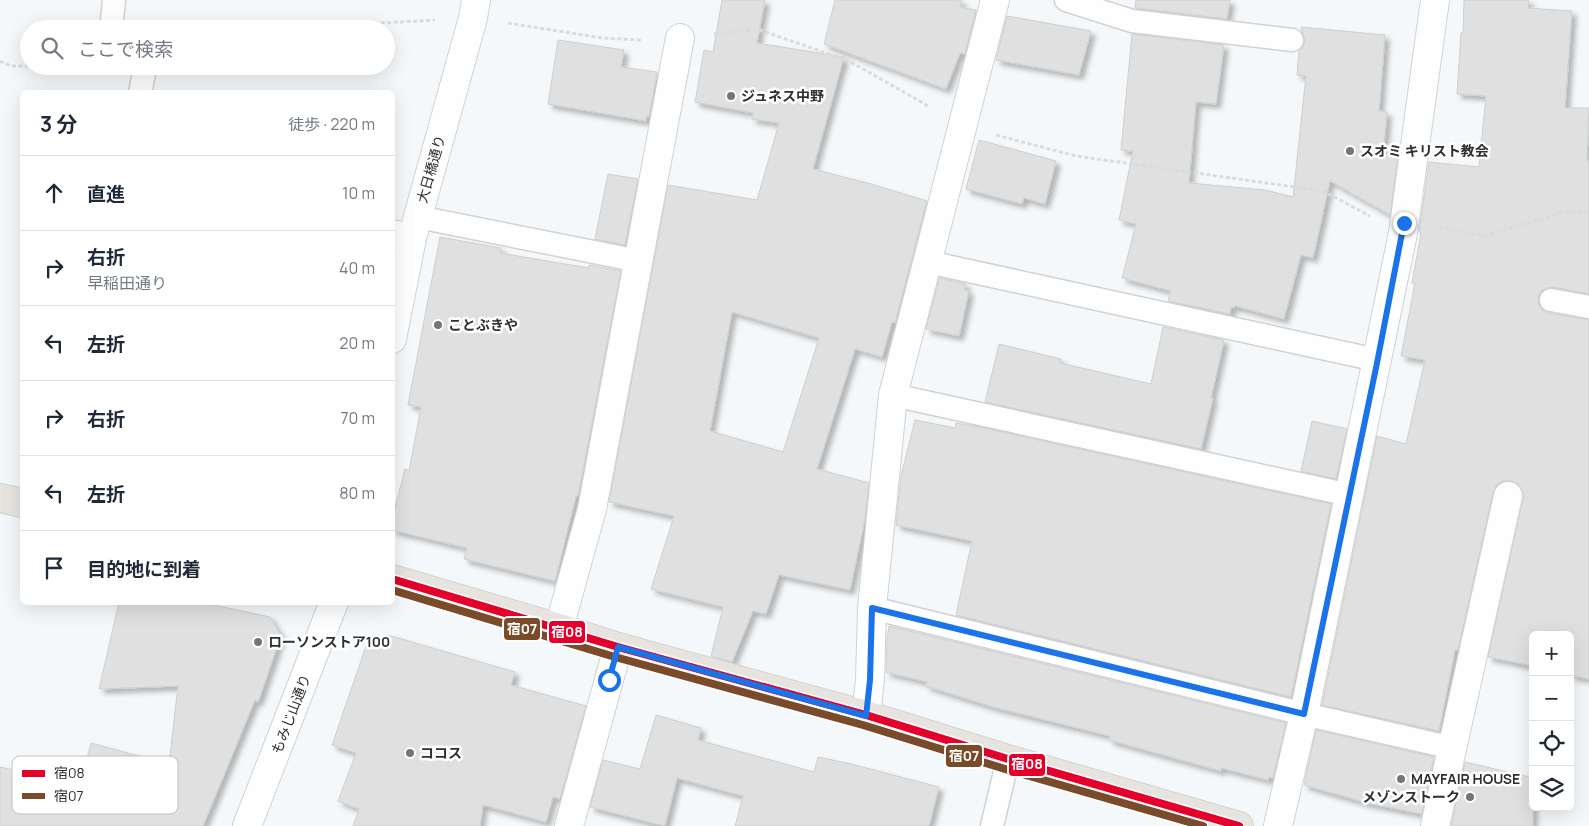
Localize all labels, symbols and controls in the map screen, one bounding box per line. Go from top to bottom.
search box [20,20,395,75]
icon: search [38,34,66,62]
text: ここで検索 [78,36,173,62]
place label: ジュネス中野 [741,86,824,105]
marker: ジュネス中野 [725,90,737,102]
text: 3 分 [40,110,77,138]
text: 徒歩 · 220 m [288,113,375,135]
street label: 大日橋通り [412,133,449,205]
place label: スオミ キリスト教会 [1360,141,1489,160]
marker: スオミ キリスト教会 [1344,145,1356,157]
icon: ahead [40,179,68,207]
text: 直進 [87,181,125,207]
text: 10 m [342,182,375,204]
route end [1393,212,1416,235]
text: 右折 [87,244,125,270]
icon: right [40,254,68,282]
text: 40 m [339,257,375,279]
text: 早稲田通り [87,272,167,294]
place label: ことぶきや [448,315,518,334]
marker: ことぶきや [432,319,444,331]
icon: left [40,329,68,357]
text: 左折 [87,331,125,357]
text: 20 m [339,332,375,354]
icon: right [40,404,68,432]
text: 右折 [87,406,125,432]
text: 70 m [340,407,375,429]
icon: left [40,479,68,507]
text: 左折 [87,481,125,507]
text: 80 m [339,482,375,504]
icon: arrive [40,554,68,582]
text: 目的地に到着 [87,556,201,582]
line badge: 宿07 [503,617,541,641]
text: 宿07 [507,619,537,638]
line badge: 宿08 [548,620,586,644]
text: 宿08 [551,622,583,641]
map controls [1529,631,1574,811]
button: + [1529,631,1574,676]
place label: ローソンストア100 [268,632,390,651]
marker: ローソンストア100 [252,636,264,648]
route start [598,669,621,692]
street label: もみじ山通り [267,671,314,756]
button: − [1529,676,1574,721]
button: locate [1529,721,1574,766]
place label: ココス [420,743,462,762]
line badge: 宿07 [945,744,983,768]
text: 宿07 [949,746,979,765]
marker: ココス [404,747,416,759]
line badge: 宿08 [1008,753,1046,777]
text: 宿08 [1011,754,1043,773]
legend [12,756,178,814]
text: 宿08 [54,763,85,782]
button: layers [1529,766,1574,811]
place label: MAYFAIR HOUSE [1411,769,1520,788]
marker: MAYFAIR HOUSE [1395,773,1407,785]
text: 宿07 [54,786,84,805]
place label: メゾンストーク [1362,787,1460,806]
marker: メゾンストーク [1464,791,1476,803]

